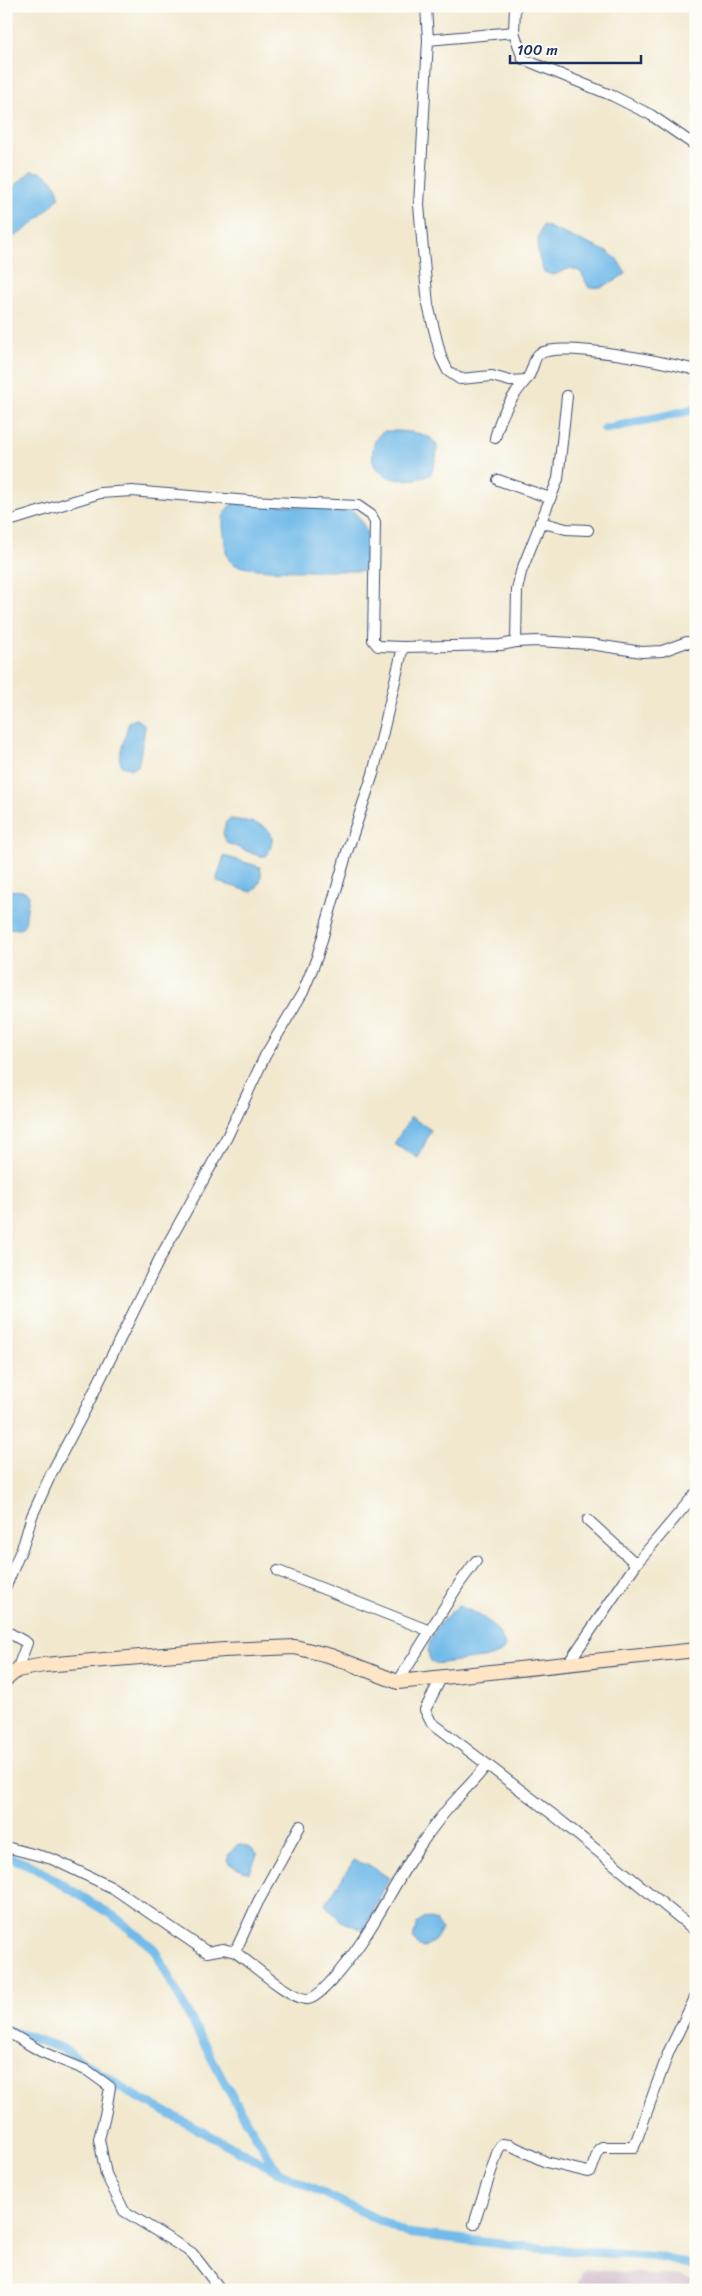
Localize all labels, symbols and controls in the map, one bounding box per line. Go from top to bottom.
scale bar [510,32,641,64]
text: 100 m [517,37,558,63]

